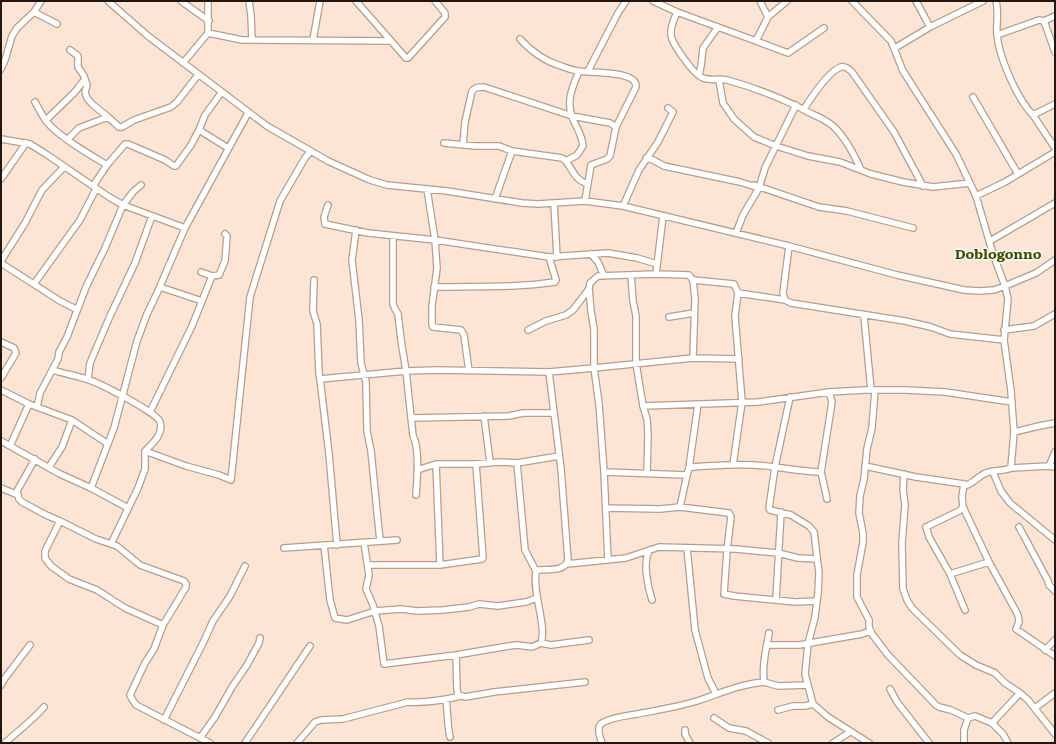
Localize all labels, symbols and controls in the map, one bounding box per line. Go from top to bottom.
district label: Doblogonno [955,243,1042,263]

